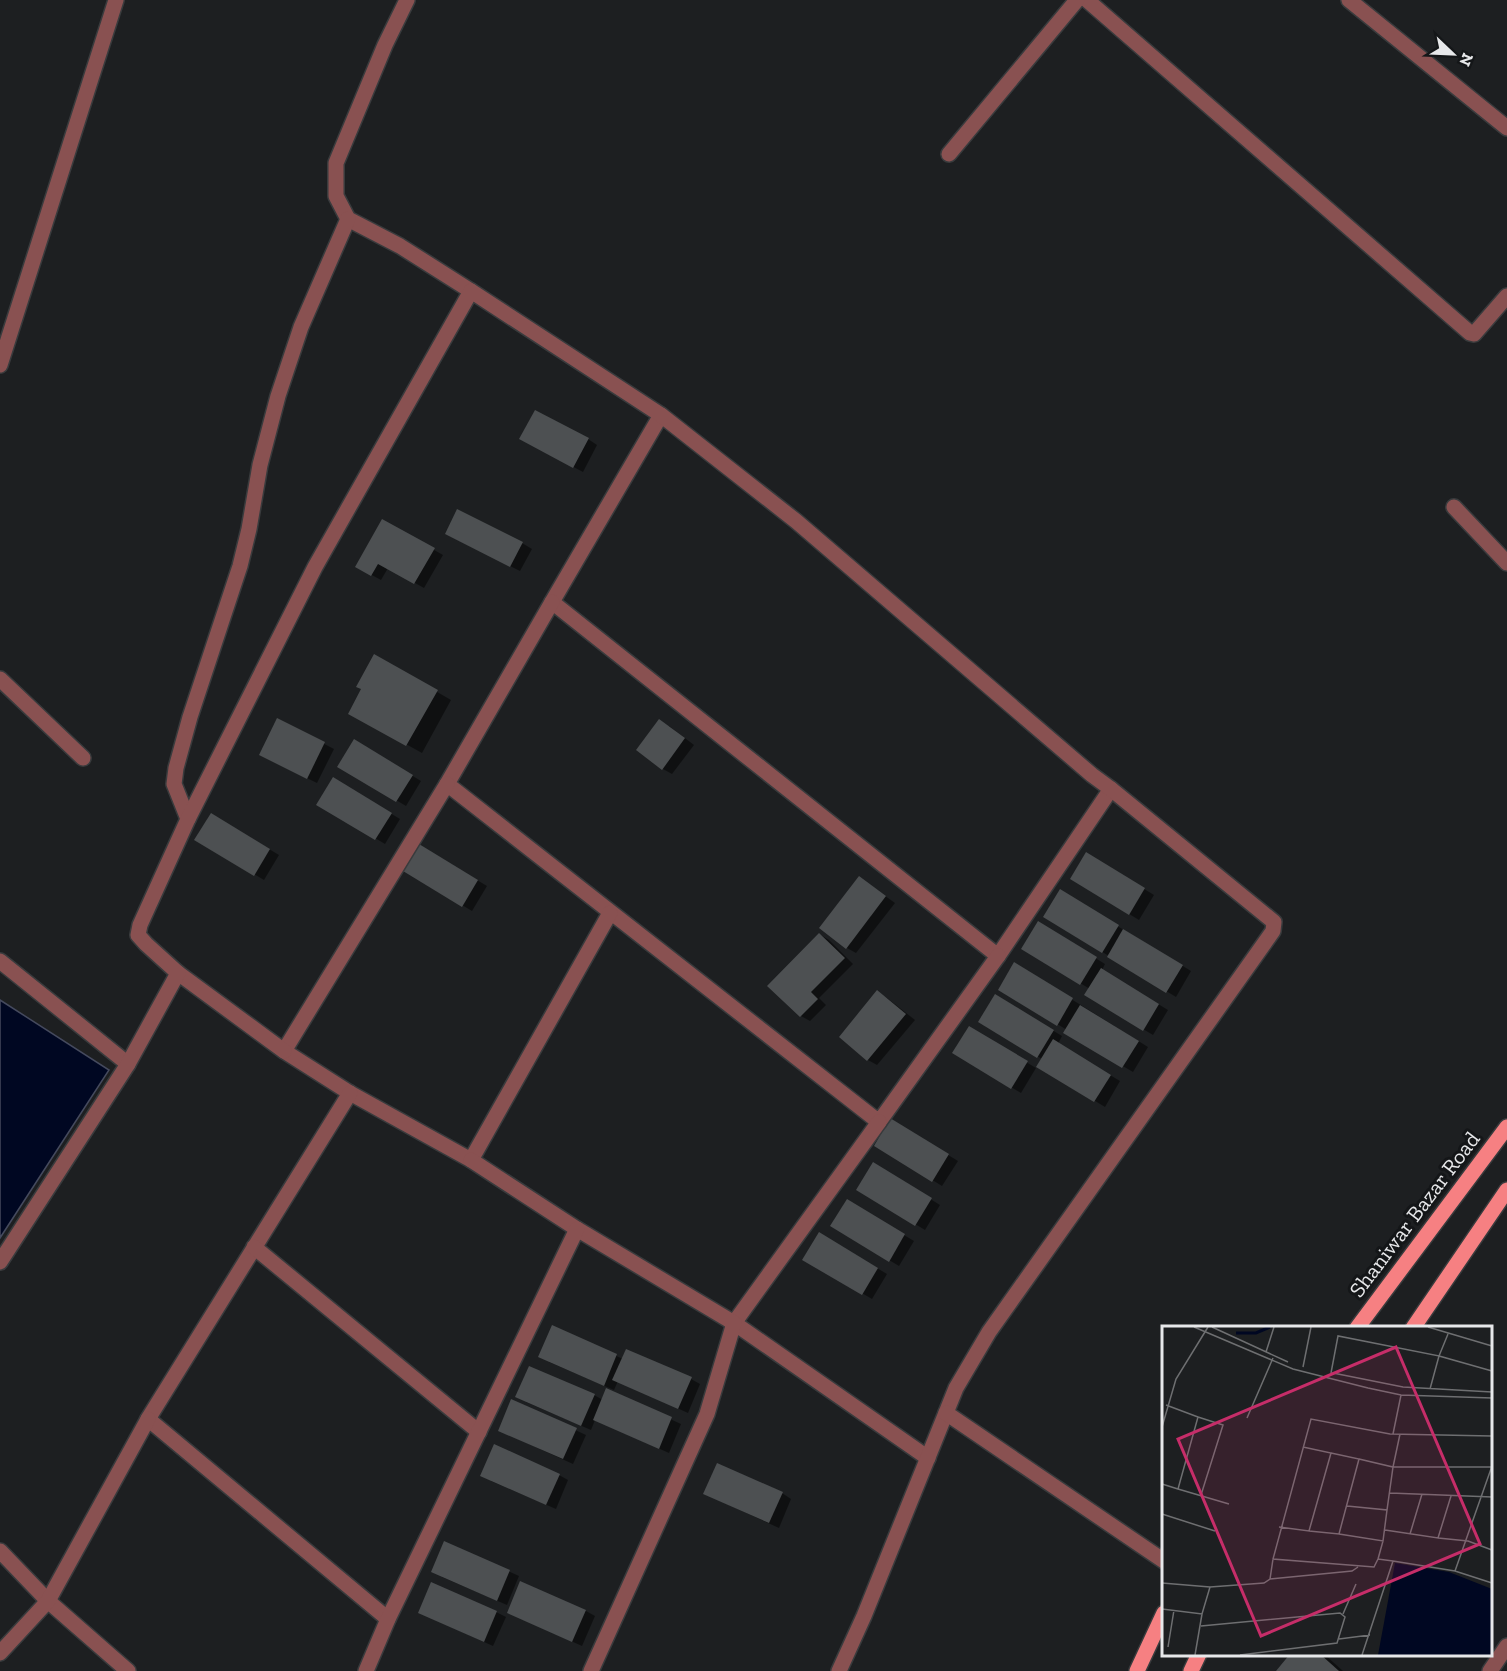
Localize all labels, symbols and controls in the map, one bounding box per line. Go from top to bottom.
north arrow [1423,24,1483,84]
text: N [1455,50,1477,69]
street label: Shaniwar Bazar Road [1343,1126,1486,1302]
inset map [1162,1326,1492,1656]

